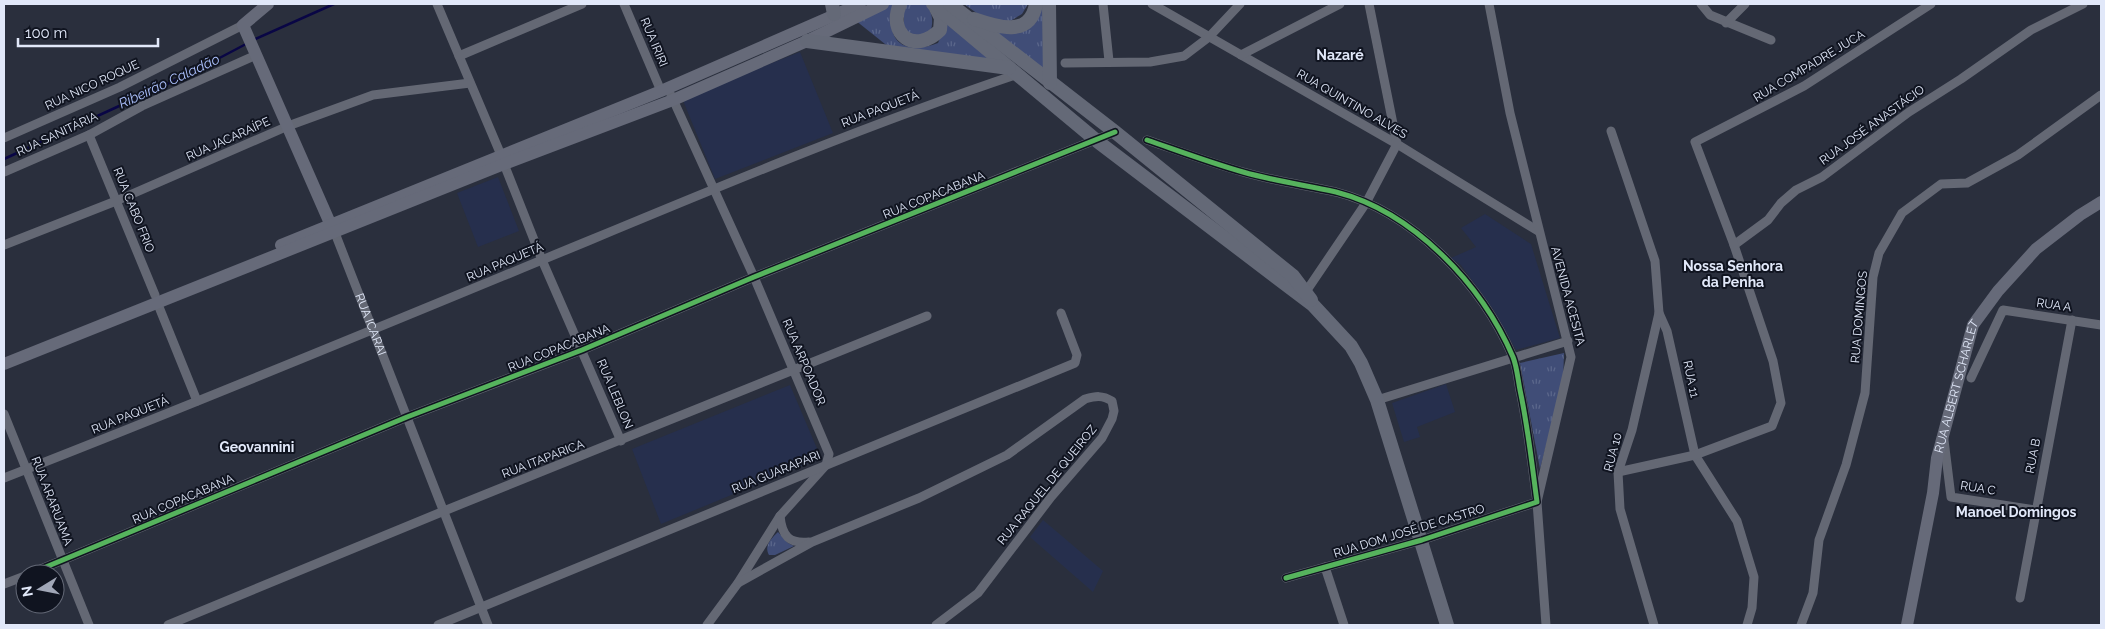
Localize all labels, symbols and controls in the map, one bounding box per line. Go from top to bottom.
scale bar [18,15,158,47]
street label: RUA IRIRI [637,15,671,69]
text: 100 m [25,24,67,42]
street label: RUA COMPADRE JUCA [1751,27,1867,105]
district label: Nazaré [1316,47,1364,63]
water label: Ribeirão Caladão [116,51,222,111]
street label: RUA NICO ROQUE [43,57,141,113]
street label: RUA QUINTINO ALVES [1294,67,1410,141]
street label: RUA JOSÉ ANASTÁCIO [1817,82,1927,168]
street label: RUA PAQUETÁ [839,88,921,130]
street label: RUA SANITÁRIA [14,109,100,159]
street label: RUA JACARAÍPE [184,114,272,164]
street label: RUA CABO FRIO [111,165,157,255]
street label: RUA COPACABANA [881,168,987,222]
street label: RUA PAQUETÁ [465,240,545,284]
street label: AVENIDA ACESITA [1548,245,1588,347]
district label: Nossa Senhora da Penha [1683,258,1783,290]
street label: RUA DOMINGOS [1848,270,1870,364]
street label: RUA ICARAI [352,291,389,357]
street label: RUA A [2036,296,2072,314]
street label: RUA ALBERT SCHARLET [1932,316,1982,454]
street label: RUA ARPOADOR [779,317,829,408]
street label: RUA COPACABANA [506,321,612,375]
street label: RUA LEBLON [594,357,636,431]
street label: RUA 11 [1680,359,1702,399]
street label: RUA PAQUETÁ [89,393,171,437]
street label: RUA RAQUEL DE QUEIROZ [995,422,1100,547]
street label: RUA 10 [1601,431,1625,473]
street label: RUA ITAPARICA [500,437,586,481]
street label: RUA B [2023,437,2043,475]
district label: Geovannini [220,439,294,455]
street label: RUA GUARAPARI [730,448,822,496]
street label: RUA ARARUAMA [29,454,75,548]
street label: RUA COPACABANA [130,471,236,527]
street label: RUA C [1959,478,1997,498]
street label: RUA DOM JOSÉ DE CASTRO [1332,501,1486,561]
district label: Manoel Domingos [1956,504,2076,520]
north arrow [15,564,65,614]
text: N [18,585,36,598]

